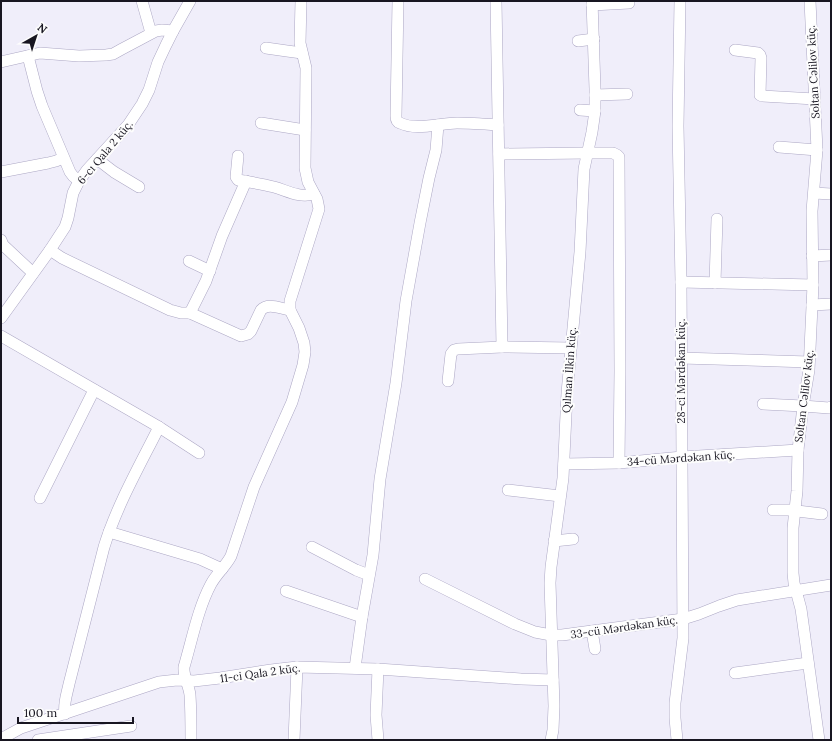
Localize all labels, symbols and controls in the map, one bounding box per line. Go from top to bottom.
north arrow [16,16,56,56]
text: N [35,20,50,37]
street label: Soltan Cəlilov küç. [804,25,822,119]
street label: 6-cı Qala 2 küç. [74,117,136,187]
street label: 28-ci Mərdəkan küç. [674,319,688,423]
street label: Qılman İlkin küç. [558,326,579,413]
street label: Soltan Cəlilov küç. [791,349,817,443]
street label: 34-cü Mərdəkan küç. [627,447,735,469]
street label: 33-cü Mərdəkan küç. [569,613,679,641]
street label: 11-ci Qala 2 küç. [219,660,301,686]
scale bar [18,699,133,725]
text: 100 m [24,705,57,720]

